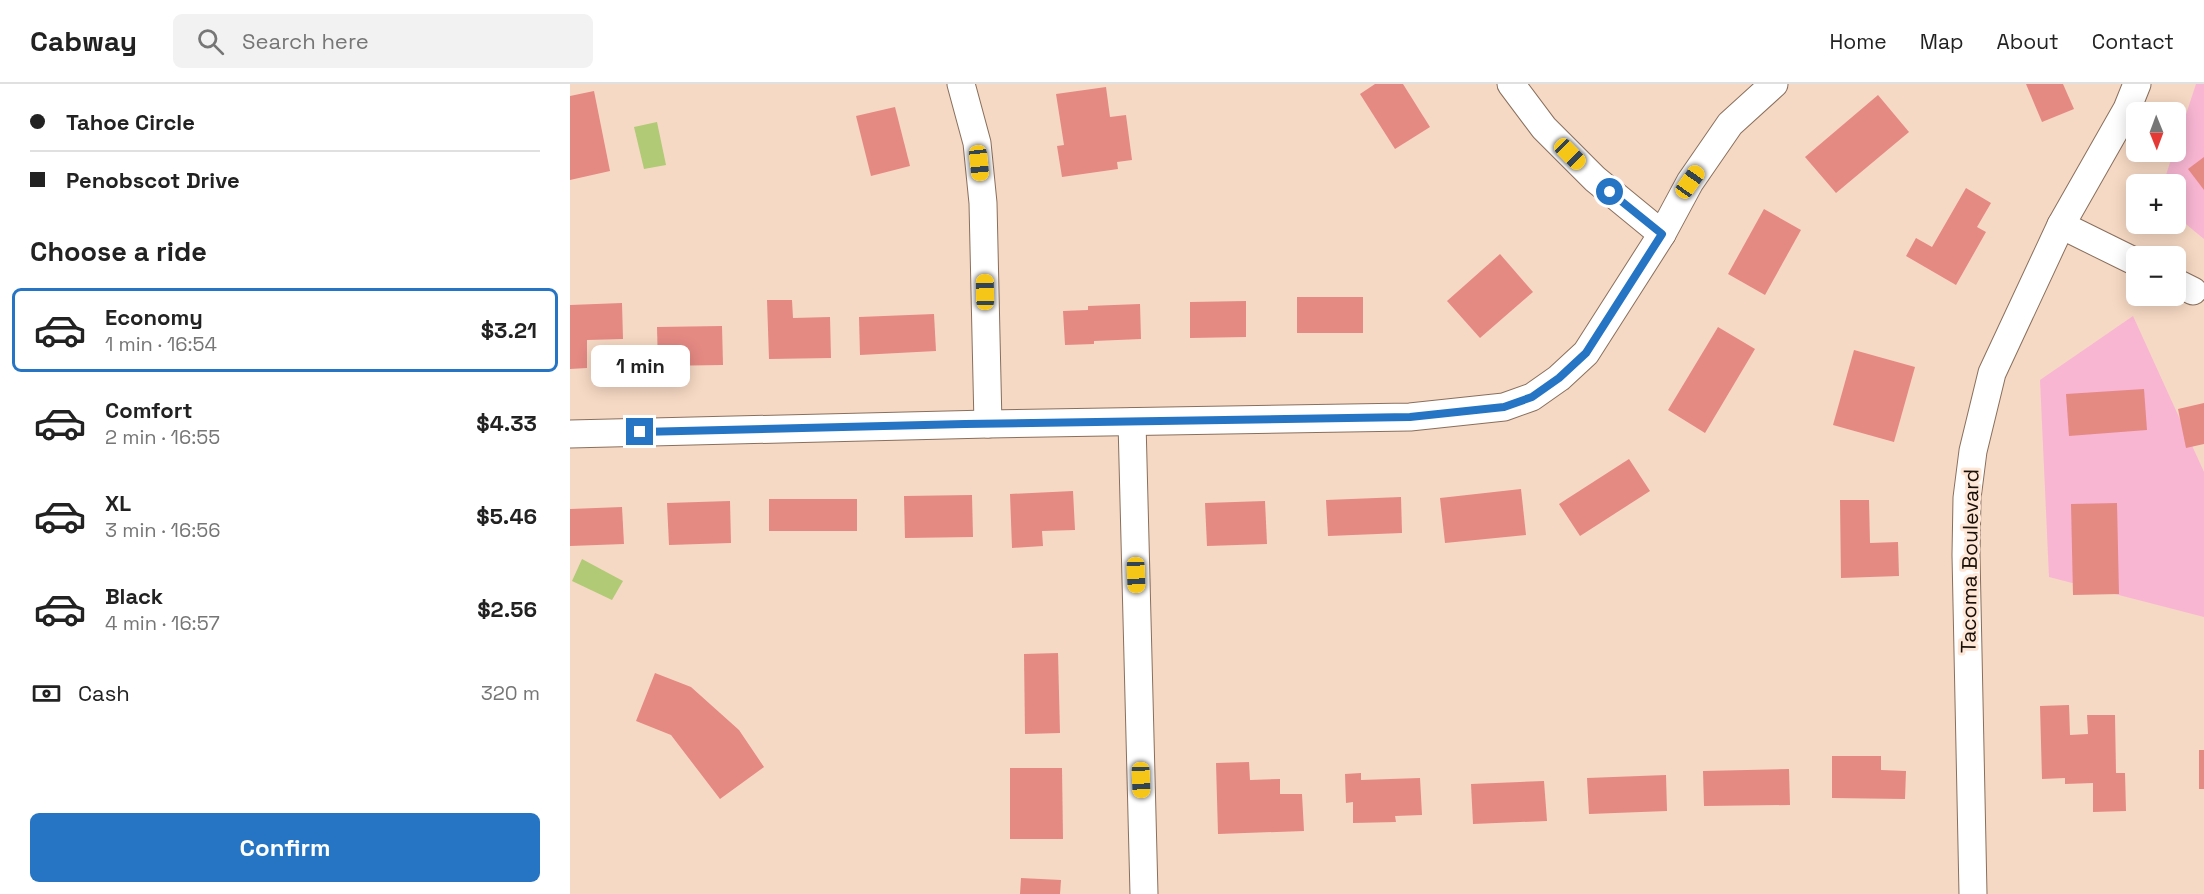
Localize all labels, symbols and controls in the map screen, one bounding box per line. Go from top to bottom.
search box [173,14,593,68]
text: Cabway [30,23,137,59]
icon: search [194,25,227,58]
text: Search here [242,27,369,55]
text: Home [1829,28,1887,55]
text: Map [1920,28,1964,55]
text: About [1997,28,2059,55]
text: Contact [2092,28,2174,55]
north arrow [2126,102,2186,162]
map controls [2126,102,2186,306]
text: Tahoe Circle [66,108,195,136]
car [1551,135,1589,173]
car [968,144,990,182]
car [1672,162,1708,202]
text: Penobscot Drive [66,166,240,194]
button: + [2126,174,2186,234]
route start [1596,178,1623,205]
text: Choose a ride [30,234,207,269]
button: − [2126,246,2186,306]
car [976,274,994,310]
icon: car [33,303,87,357]
text: Economy [105,303,203,331]
text: $3.21 [481,316,537,344]
text: 1 min · 16:54 [105,331,217,357]
callout: 1 min [590,345,689,387]
text: 1 min [616,353,665,379]
icon: car [33,396,87,450]
text: Comfort [105,396,193,424]
text: $4.33 [476,409,537,437]
route end [626,418,653,445]
text: 2 min · 16:55 [105,424,220,450]
street label: Tacoma Boulevard [1954,469,1985,653]
icon: car [33,489,87,543]
text: XL [105,489,131,517]
text: $5.46 [476,502,537,530]
text: 3 min · 16:56 [105,517,220,543]
car [1126,557,1146,593]
icon: car [33,582,87,636]
text: Black [105,582,163,610]
text: $2.56 [477,595,537,623]
text: 4 min · 16:57 [105,610,220,636]
icon: cash [30,677,63,710]
text: Cash [78,679,130,707]
text: 320 m [481,680,540,706]
car [1131,762,1151,798]
button: Confirm [30,813,540,882]

